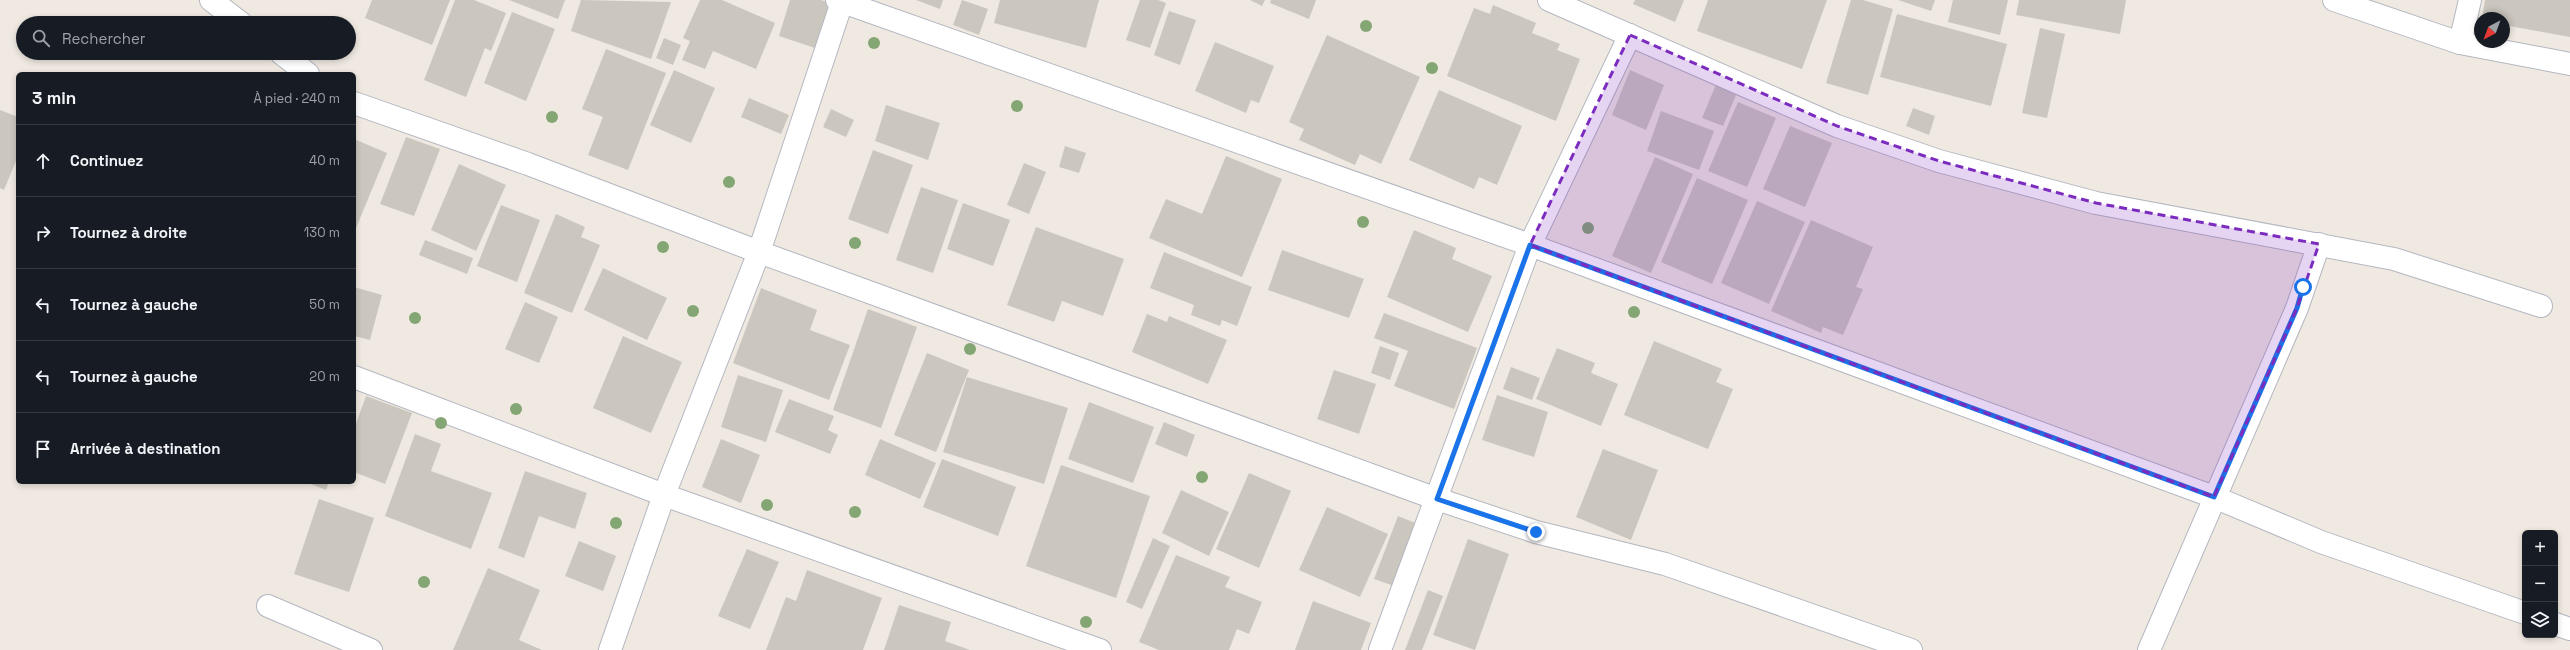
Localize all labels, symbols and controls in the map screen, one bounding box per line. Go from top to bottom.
north arrow [2474,12,2510,48]
search box [16,16,356,60]
icon: search [30,27,52,49]
text: Rechercher [62,29,145,48]
text: 3 min [32,87,76,109]
text: À pied · 240 m [253,90,340,107]
icon: ahead [32,150,54,172]
text: Continuez [70,151,143,170]
text: 40 m [309,152,340,169]
icon: right [32,222,54,244]
text: Tournez à droite [70,223,187,242]
text: 130 m [304,224,340,241]
route start [2294,278,2312,296]
icon: left [32,294,54,316]
text: Tournez à gauche [70,295,198,314]
text: 50 m [309,296,340,313]
icon: left [32,366,54,388]
text: Tournez à gauche [70,367,198,386]
text: 20 m [309,368,340,385]
icon: arrive [32,438,54,460]
text: Arrivée à destination [70,439,220,458]
route end [1527,523,1545,541]
map controls [2522,530,2558,638]
button: + [2522,530,2558,566]
button: − [2522,566,2558,602]
button: layers [2522,602,2558,638]

